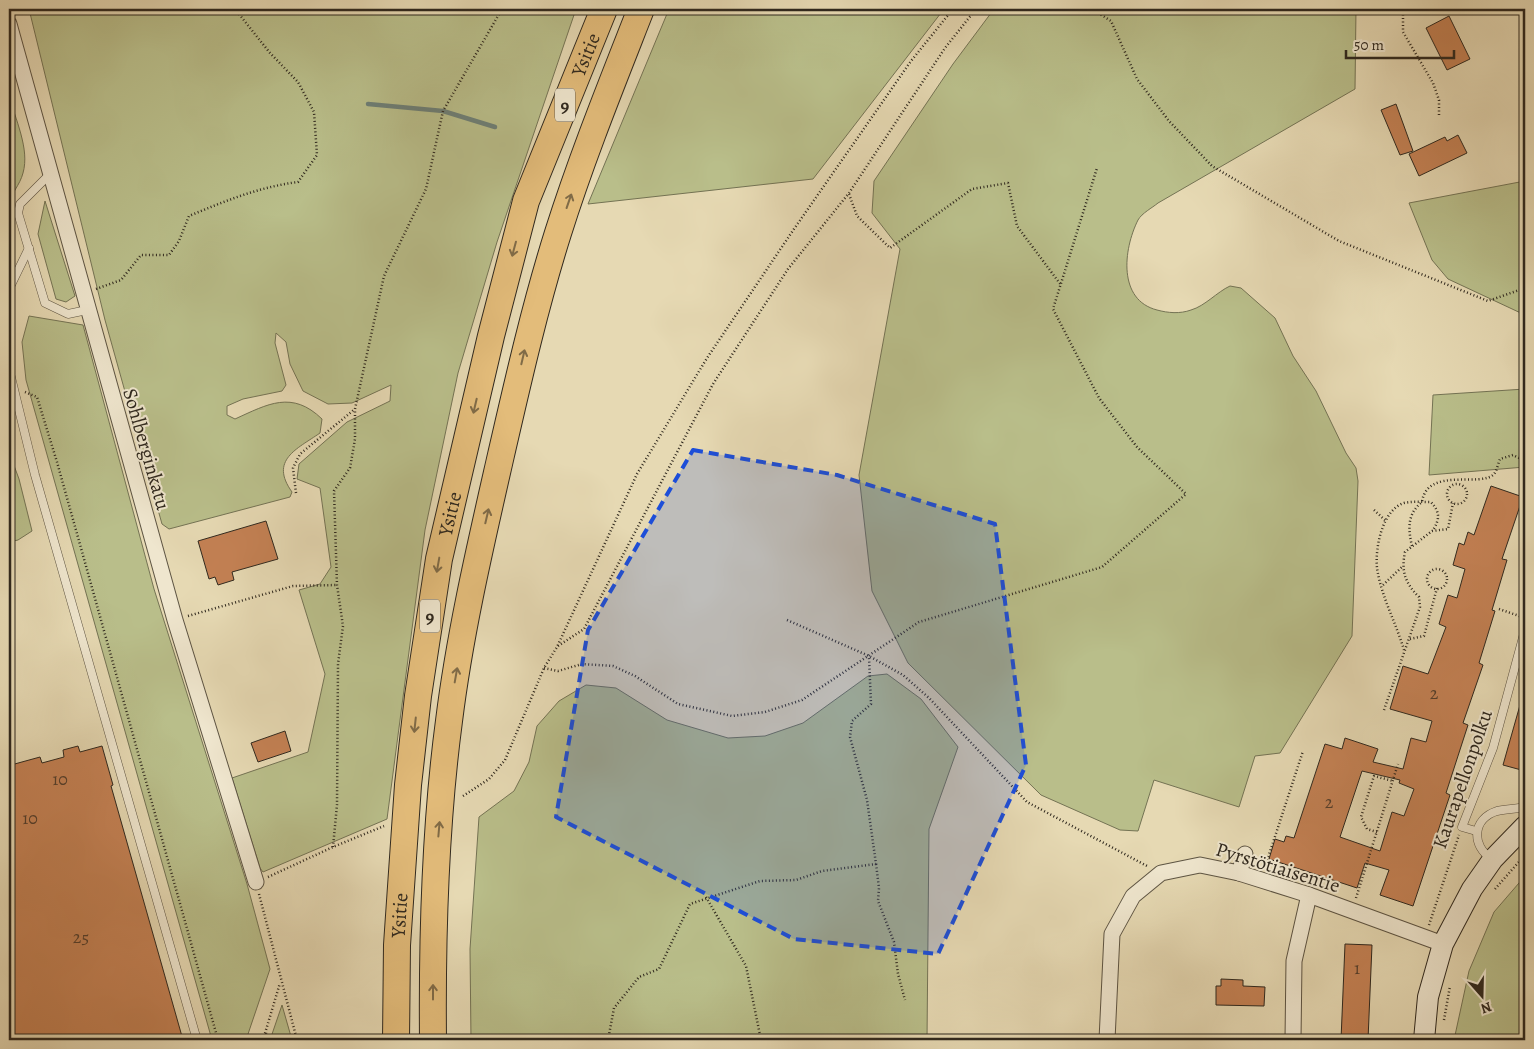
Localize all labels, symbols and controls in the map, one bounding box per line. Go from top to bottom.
scale bar [1346,28,1454,60]
street label: Ysitie [565,29,607,82]
text: 50 m [1354,35,1384,55]
road number: 9 [555,88,575,122]
one-way arrow [565,194,574,210]
one-way arrow [509,240,518,256]
one-way arrow [519,350,528,366]
street label: Sohlberginkatu [116,385,177,513]
one-way arrow [470,398,479,414]
street label: Ysitie [432,489,468,540]
one-way arrow [483,508,492,524]
one-way arrow [433,556,443,572]
road number: 9 [420,600,440,632]
one-way arrow [452,667,462,683]
house number: 2 [1430,681,1439,705]
street label: Kaurapellonpolku [1426,706,1499,852]
one-way arrow [410,717,420,733]
house number: 10 [52,767,68,791]
house number: 2 [1325,790,1334,814]
house number: 10 [22,806,38,830]
one-way arrow [434,821,444,837]
street label: Pyrstötiaisentie [1212,836,1343,899]
street label: Ysitie [384,892,415,939]
house number: 25 [73,925,89,949]
house number: 1 [1354,956,1360,980]
north arrow [1456,972,1506,1022]
one-way arrow [428,984,438,1000]
text: N [1478,997,1494,1018]

